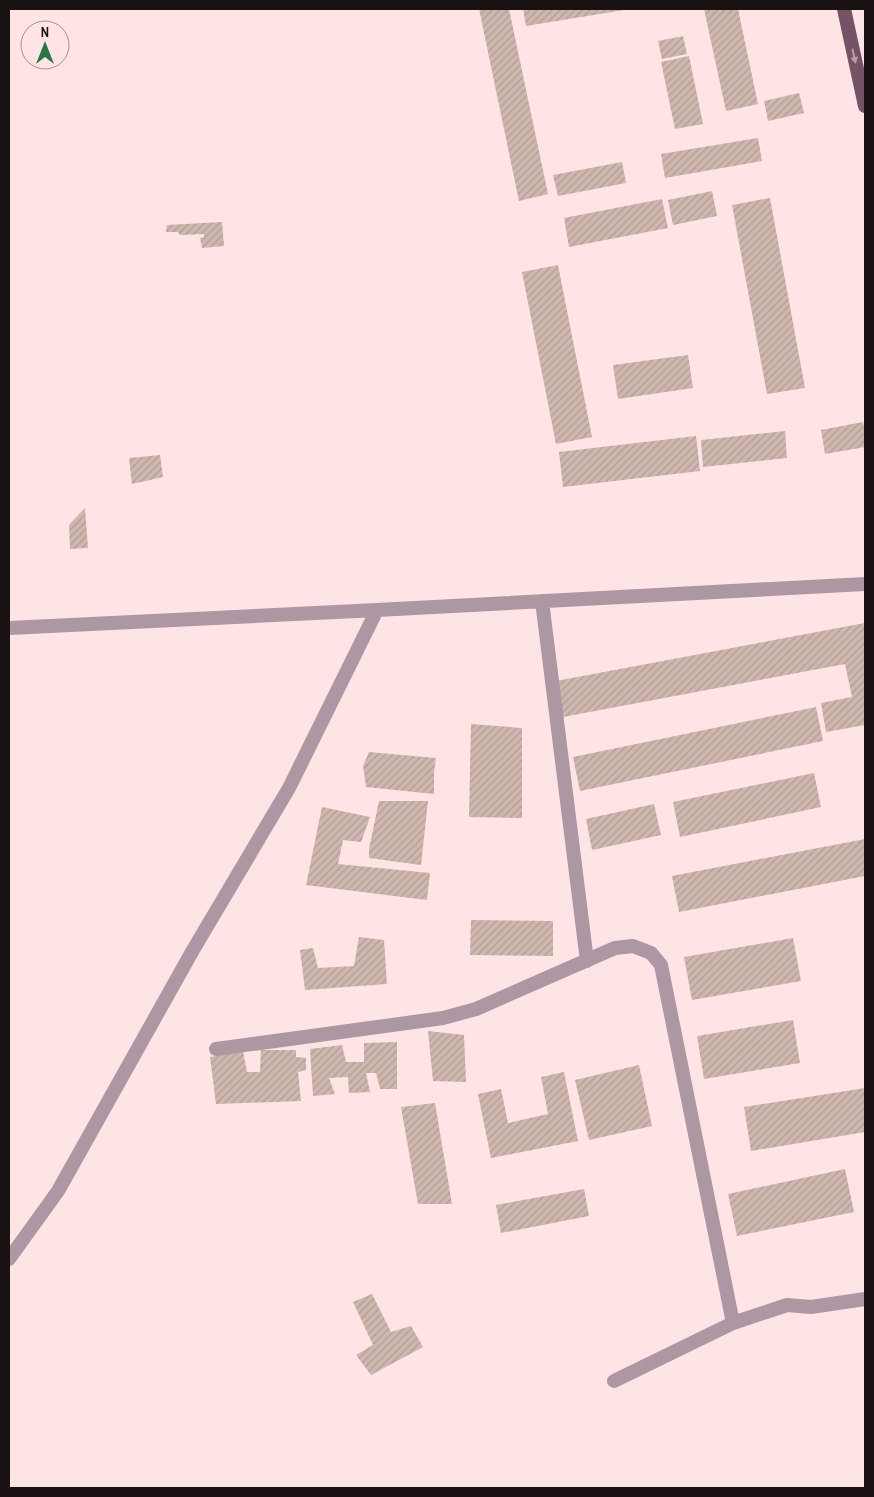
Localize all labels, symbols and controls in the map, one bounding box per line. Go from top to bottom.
north arrow [20,20,70,70]
text: N [41,23,49,41]
one-way arrow [850,49,858,64]

